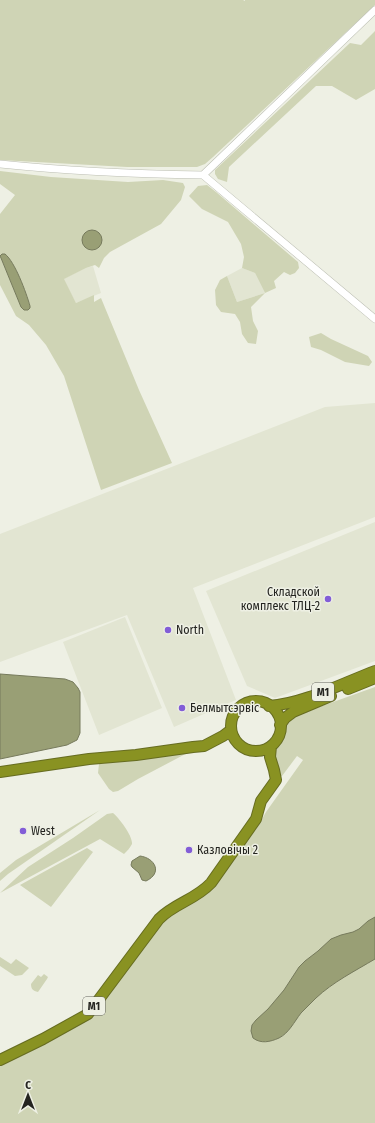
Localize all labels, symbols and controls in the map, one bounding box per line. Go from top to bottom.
place label: Складской комплекс ТЛЦ-2 [241,585,320,613]
marker: Складской комплекс ТЛЦ-2 [323,594,333,604]
place label: North [176,623,204,637]
marker: North [163,625,173,635]
road number: М1 [312,683,334,701]
place label: Белмытсэрвіс [190,701,259,715]
marker: Белмытсэрвіс [177,703,187,713]
place label: West [31,824,55,838]
marker: West [18,826,28,836]
place label: Казловічы 2 [197,843,258,857]
marker: Казловічы 2 [184,845,194,855]
road number: М1 [83,997,105,1015]
north arrow [8,1075,48,1115]
text: С [25,1079,31,1092]

